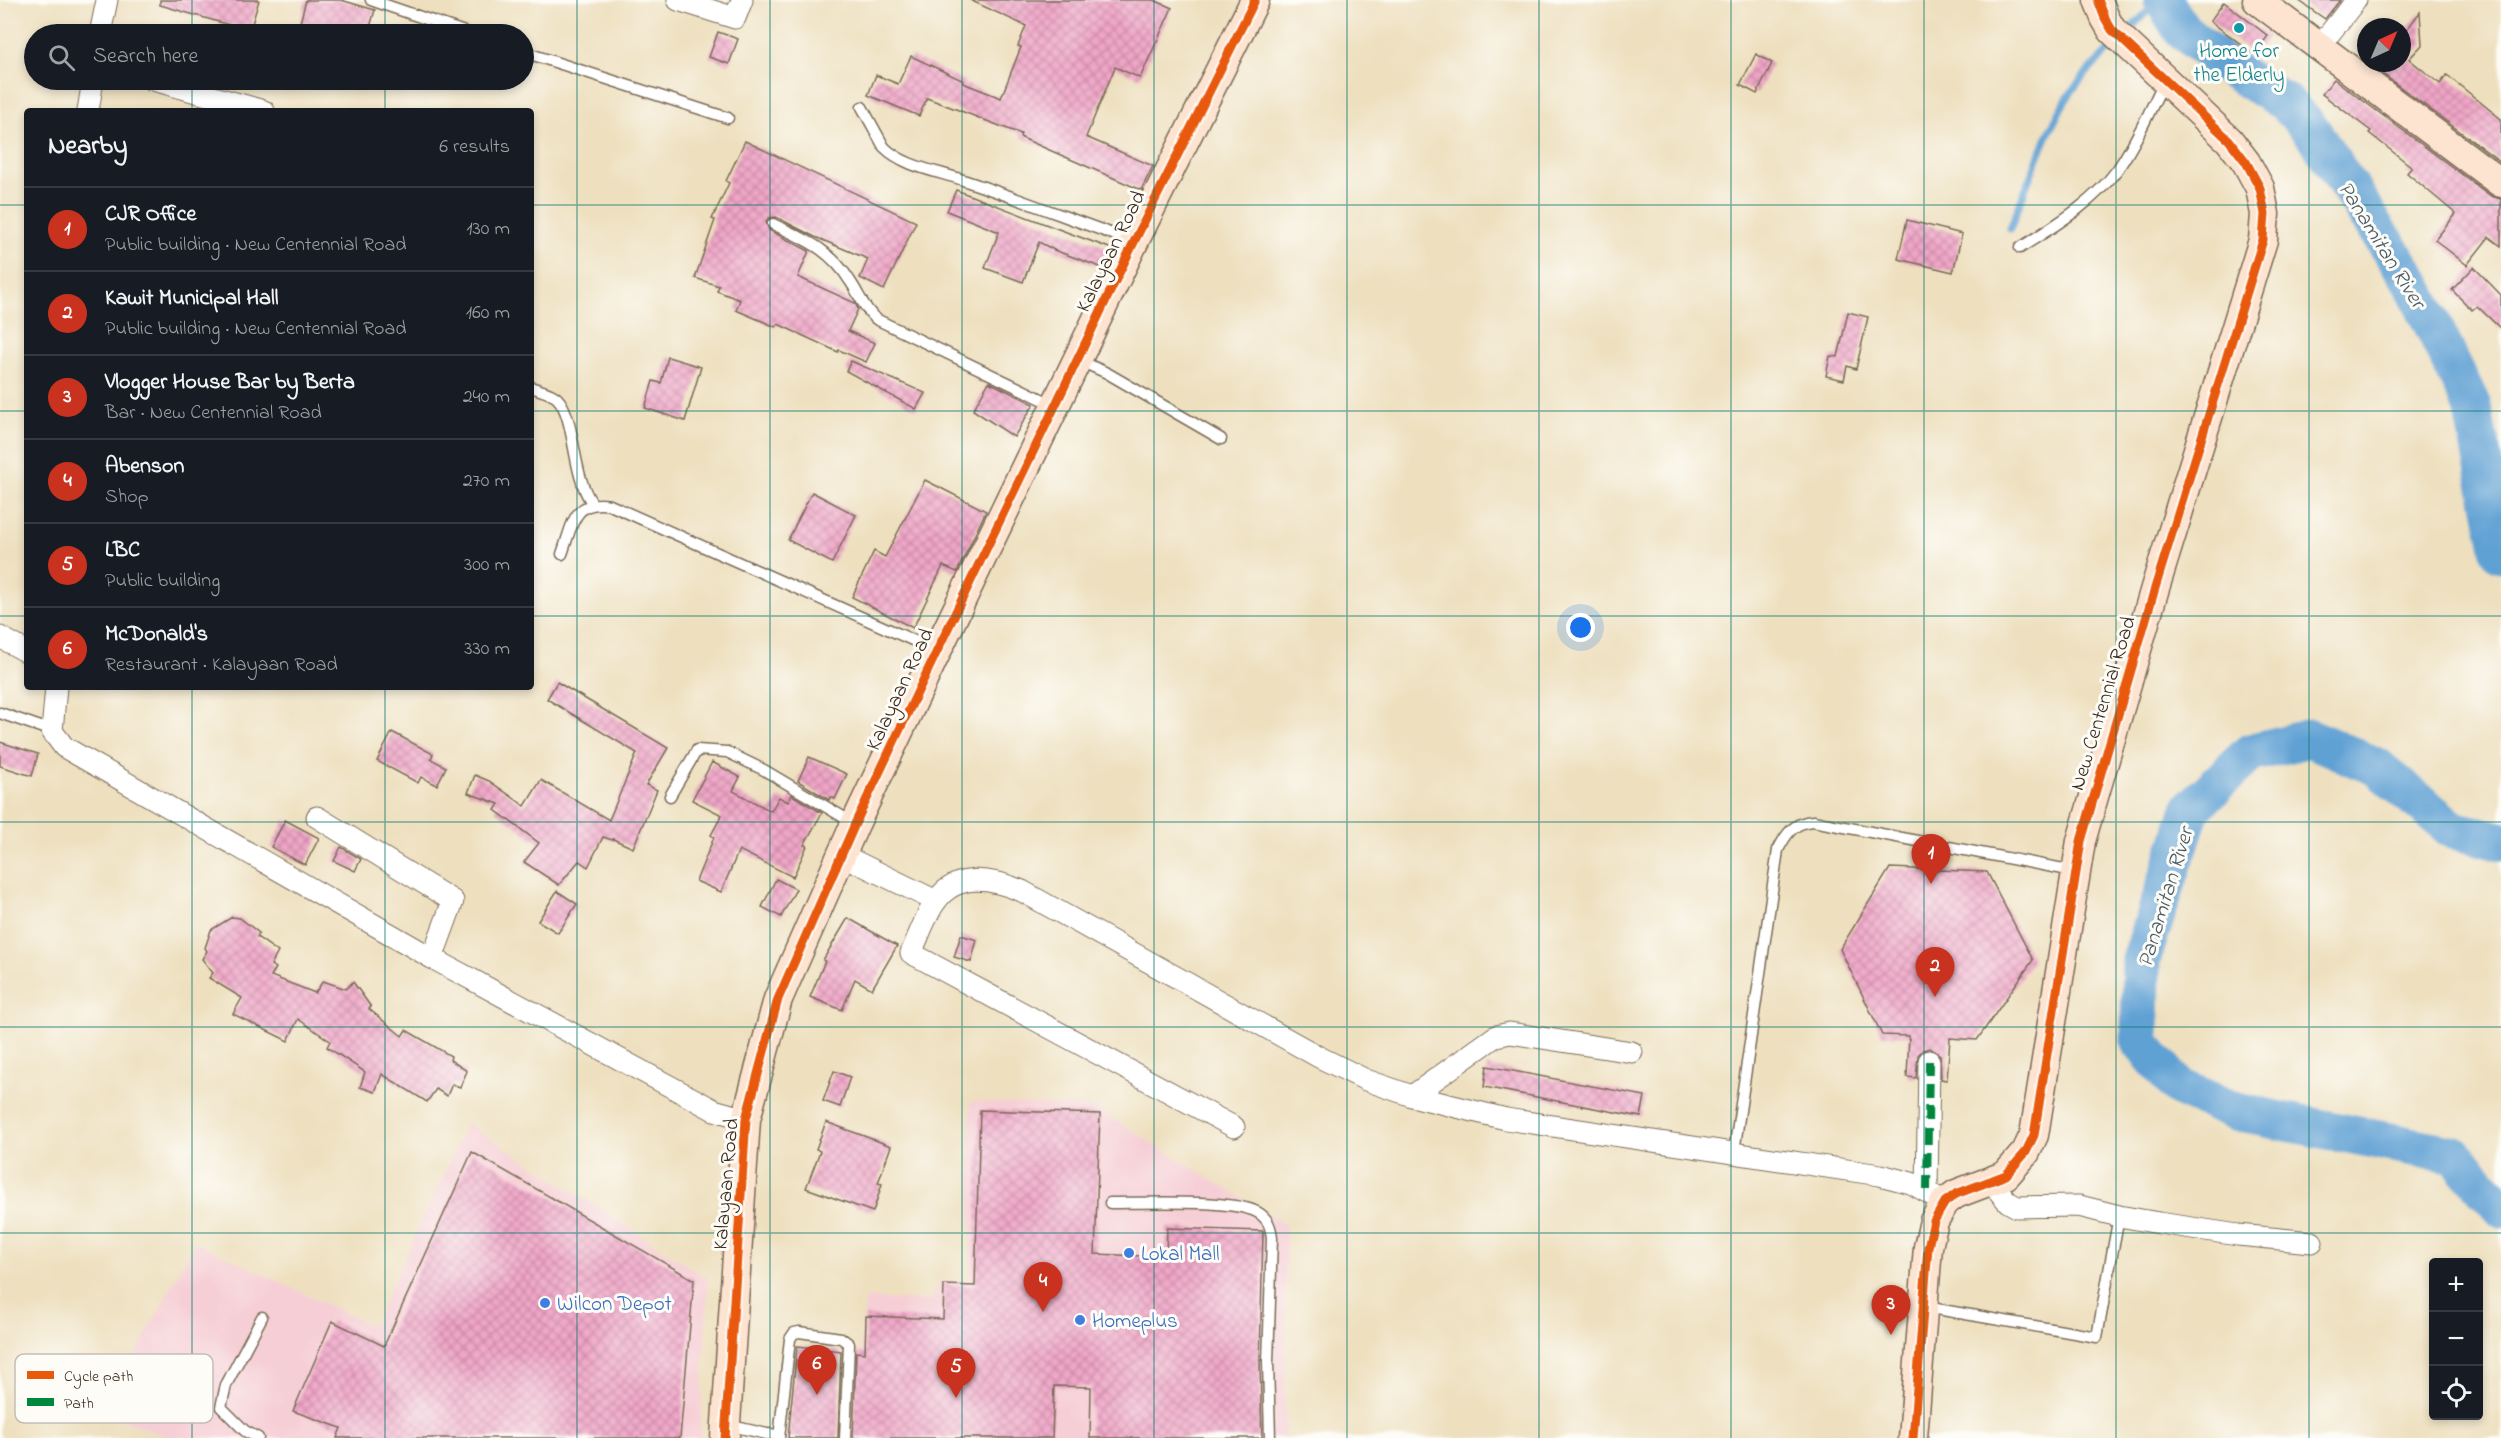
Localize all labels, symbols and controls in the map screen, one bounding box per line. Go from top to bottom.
north arrow [2357,18,2411,72]
marker: Home for the Elderly [2232,21,2246,35]
search box [24,24,534,90]
place label: Home for the Elderly [2194,37,2284,93]
icon: search [45,41,78,74]
text: Search here [93,41,198,73]
text: Nearby [48,128,127,166]
text: 6 results [439,133,510,162]
water label: Panamitan River [2329,176,2434,318]
street label: Kalayaan Road [1069,186,1156,319]
text: CJR Office [105,199,196,231]
text: 1 [64,215,71,244]
text: 130 m [466,215,510,244]
text: Public building · New Centennial Road [105,231,406,260]
text: Kawit Municipal Hall [105,283,278,315]
text: 2 [63,299,72,328]
text: 160 m [466,299,510,328]
text: Public building · New Centennial Road [105,315,406,344]
text: Vlogger House Bar by Berta [105,367,355,399]
text: 3 [63,383,72,412]
text: 240 m [463,383,510,412]
text: Bar · New Centennial Road [105,399,322,428]
text: Abenson [105,451,184,483]
text: 4 [63,467,72,496]
text: 270 m [463,467,510,496]
text: Shop [105,483,149,512]
text: LBC [105,535,140,567]
text: 5 [62,551,73,580]
text: 300 m [464,551,510,580]
text: Public building [105,567,220,596]
your location [1566,613,1595,642]
street label: New Centennial Road [2063,613,2145,794]
text: McDonald's [105,619,208,651]
street label: Kalayaan Road [859,624,944,757]
text: 6 [63,635,72,664]
text: 330 m [464,635,510,664]
text: Restaurant · Kalayaan Road [105,651,338,680]
water label: Panamitan River [2130,821,2204,972]
pin: 1 [1912,834,1950,884]
pin: 2 [1916,948,1954,997]
street label: Kalayaan Road [706,1117,750,1251]
place label: Lokal Mall [1141,1240,1220,1270]
marker: Lokal Mall [1122,1246,1136,1260]
map controls [2429,1258,2483,1420]
button: + [2429,1258,2483,1312]
pin: 4 [1024,1262,1062,1312]
pin: 3 [1872,1286,1910,1335]
place label: Wilcon Depot [557,1290,672,1320]
marker: Wilcon Depot [538,1296,552,1310]
place label: Homeplus [1092,1307,1178,1337]
button: − [2429,1312,2483,1366]
marker: Homeplus [1073,1313,1087,1327]
pin: 6 [798,1346,836,1395]
pin: 5 [936,1348,976,1398]
legend [15,1354,213,1423]
text: Cycle path [64,1365,133,1389]
button: locate [2429,1366,2483,1420]
text: Path [64,1392,94,1416]

